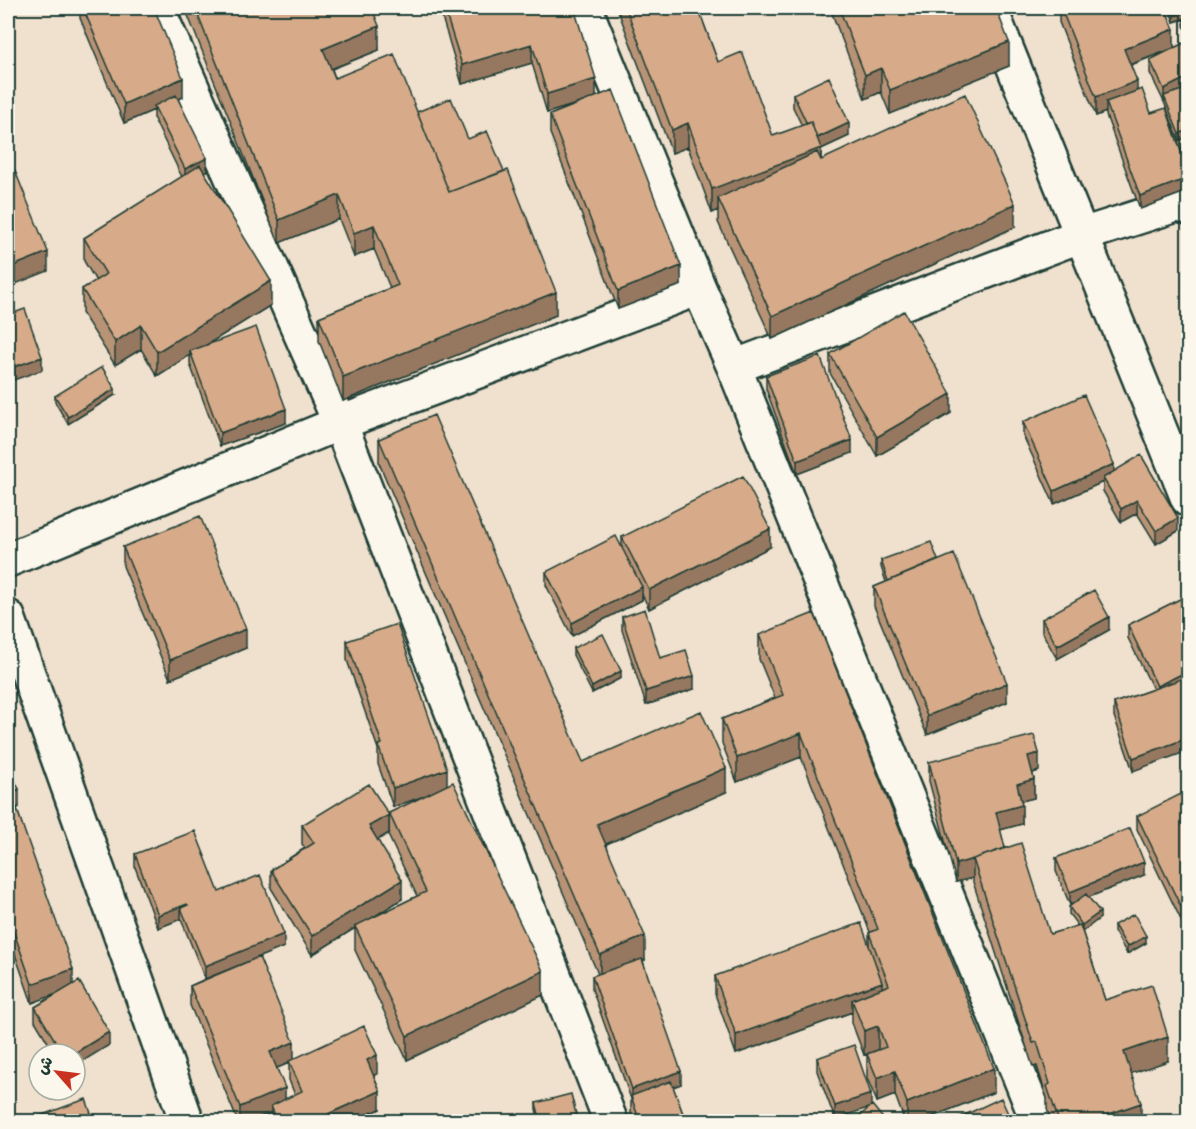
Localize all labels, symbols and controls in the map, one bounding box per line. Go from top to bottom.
north arrow [27,1042,87,1102]
text: ش [34,1054,59,1079]

